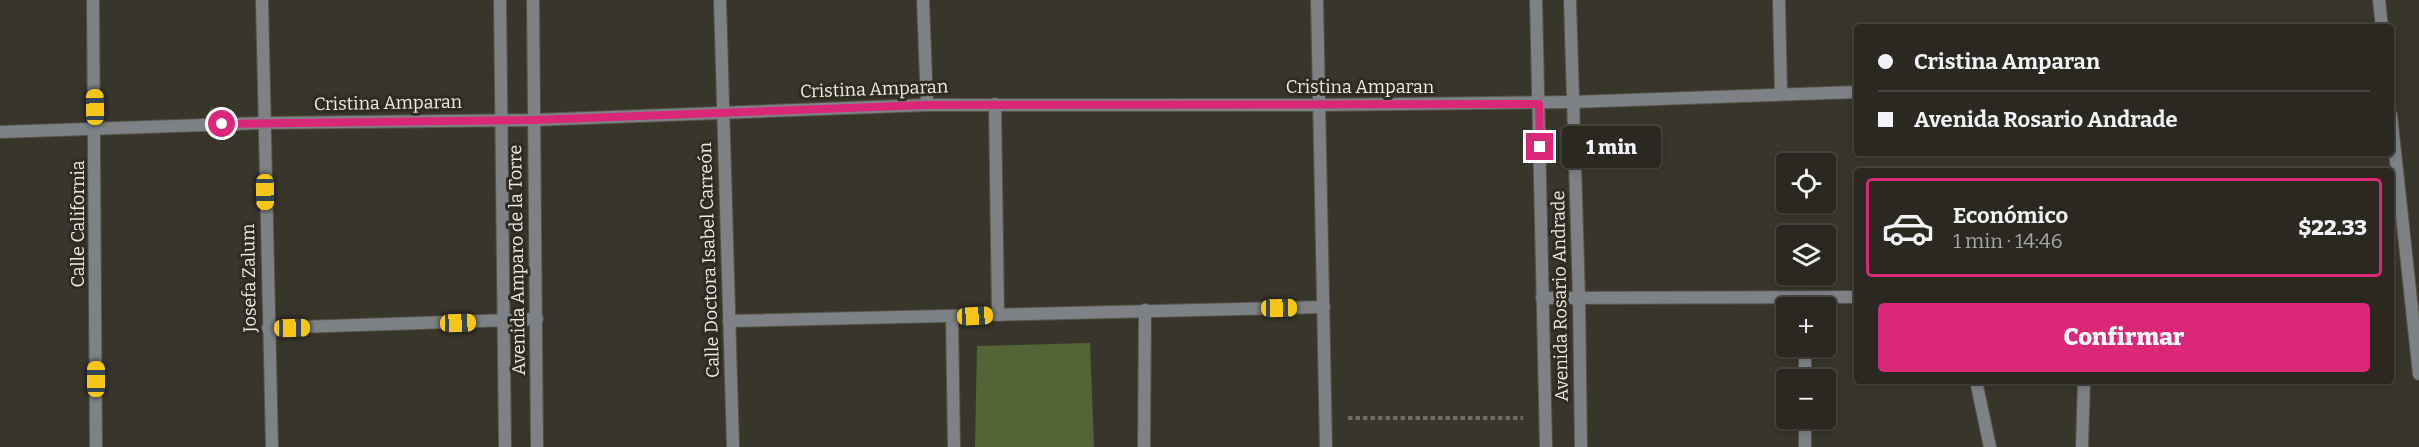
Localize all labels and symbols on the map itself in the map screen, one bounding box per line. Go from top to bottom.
street label: Cristina Amparan [800,75,949,103]
street label: Cristina Amparan [1286,76,1435,98]
car [86,89,104,125]
street label: Cristina Amparan [314,91,463,115]
route start [208,110,235,137]
callout: 1 min [1561,126,1660,168]
route end [1526,133,1553,160]
street label: Calle Doctora Isabel Carreón [694,141,724,378]
street label: Avenida Amparo de la Torre [504,144,530,376]
street label: Calle California [67,160,89,288]
car [256,174,274,210]
street label: Avenida Rosario Andrade [1547,190,1573,402]
street label: Josefa Zalum [237,224,261,333]
car [1261,299,1297,317]
car [957,306,993,326]
car [440,313,476,333]
car [274,319,310,337]
car [87,361,105,397]

